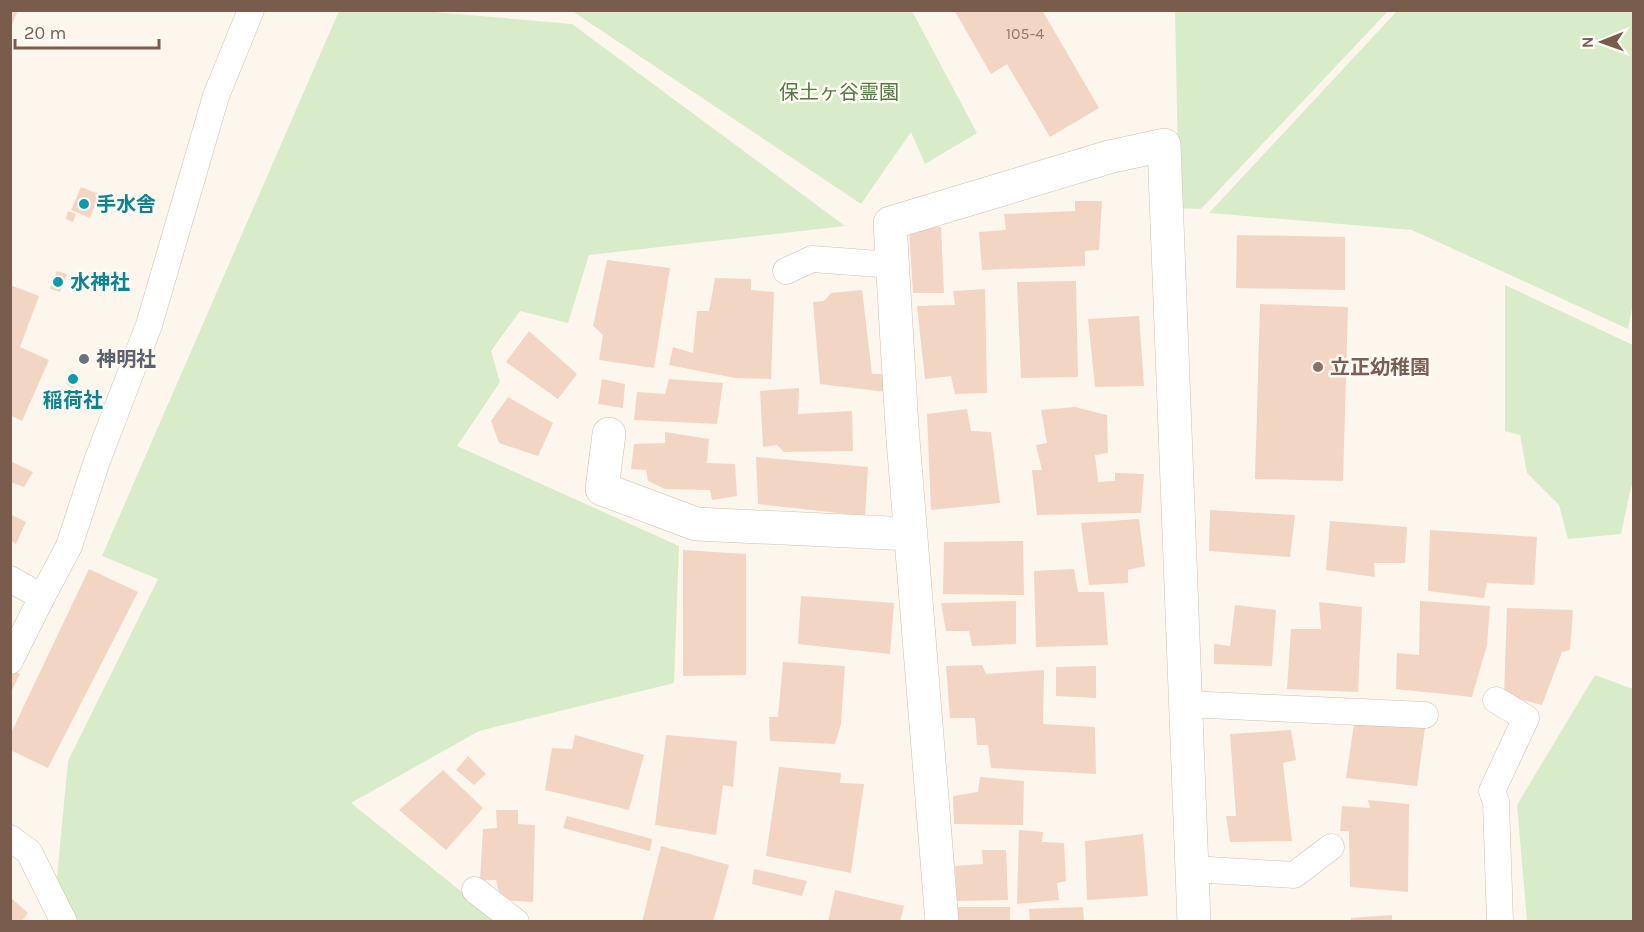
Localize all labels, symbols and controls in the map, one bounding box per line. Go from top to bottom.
scale bar [15,12,159,50]
north arrow [1572,12,1632,72]
text: 20 m [24,22,66,44]
house number: 105-4 [1006,24,1044,43]
text: N [1578,36,1597,48]
park label: 保土ヶ谷霊園 [779,81,899,104]
place label: 手水舎 [96,193,156,216]
marker: 手水舎 [77,197,91,211]
place label: 水神社 [70,271,130,294]
marker: 水神社 [51,275,65,289]
place label: 神明社 [96,348,156,371]
marker: 神明社 [77,352,91,366]
place label: 立正幼稚園 [1330,356,1430,379]
marker: 立正幼稚園 [1311,360,1325,374]
marker: 稲荷社 [66,372,80,386]
place label: 稲荷社 [43,389,103,412]

